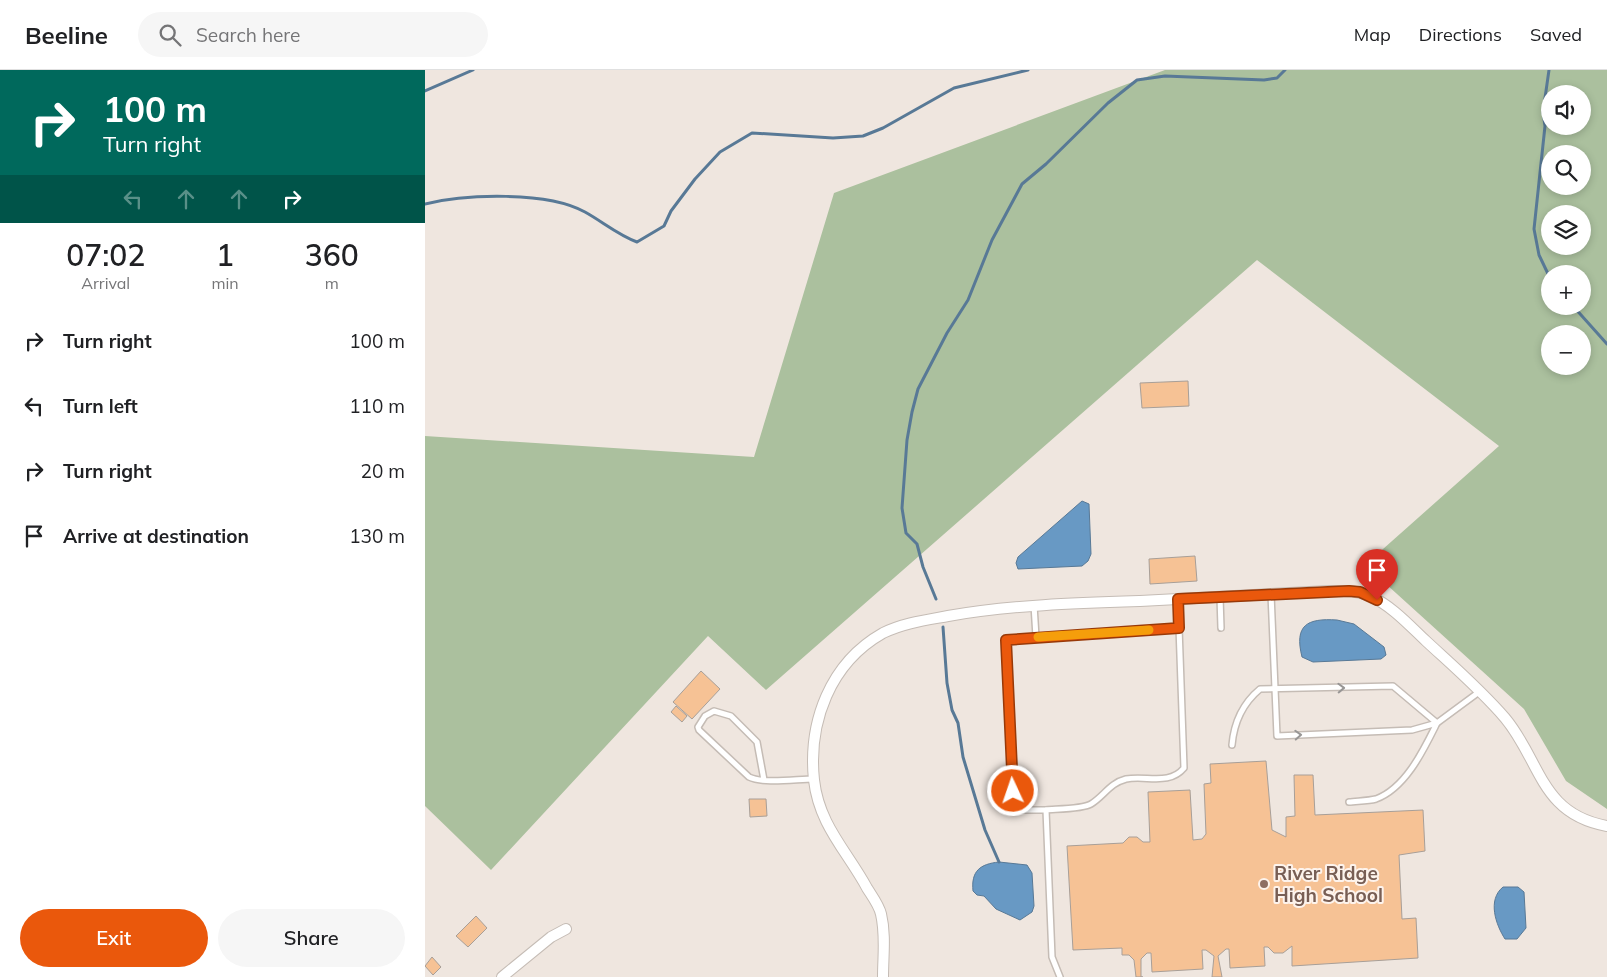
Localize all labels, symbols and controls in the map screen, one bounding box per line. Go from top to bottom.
search box [138,12,488,57]
text: Beeline [25,20,108,50]
icon: search [156,21,184,49]
text: Search here [196,23,300,47]
text: Map [1354,23,1391,46]
text: Directions [1419,23,1502,46]
text: Saved [1530,23,1582,46]
map controls [1541,85,1591,375]
button: sound [1541,85,1591,135]
text: 100 m [103,87,207,131]
icon: right [20,90,85,155]
text: Turn right [103,130,201,158]
button: search [1541,145,1591,195]
icon: left [119,185,147,213]
icon: ahead [172,185,200,213]
icon: ahead [225,185,253,213]
icon: right [278,185,306,213]
button: layers [1541,205,1591,255]
text: 07:02 [66,236,145,274]
text: 1 [216,236,234,274]
text: 360 [305,236,359,274]
button: + [1541,265,1591,315]
text: Arrival [81,273,130,293]
text: min [211,273,239,293]
text: m [325,273,339,293]
button: − [1541,325,1591,375]
icon: right [20,327,48,355]
text: Turn right [63,329,152,353]
text: 100 m [349,329,405,353]
icon: left [20,392,48,420]
text: Turn left [63,394,138,418]
text: 110 m [349,394,405,418]
icon: right [20,457,48,485]
text: Turn right [63,459,152,483]
text: 20 m [361,459,405,483]
icon: arrive [20,522,48,550]
text: Arrive at destination [63,524,249,548]
text: 130 m [349,524,405,548]
pin [1356,549,1398,600]
icon: arrive [1363,556,1391,584]
one-way arrow [1338,683,1346,693]
one-way arrow [1294,729,1302,740]
position arrow [986,764,1038,816]
place label: River Ridge High School [1274,861,1383,907]
marker: River Ridge High School [1258,878,1270,890]
button: Exit [20,909,208,967]
button: Share [218,909,405,967]

